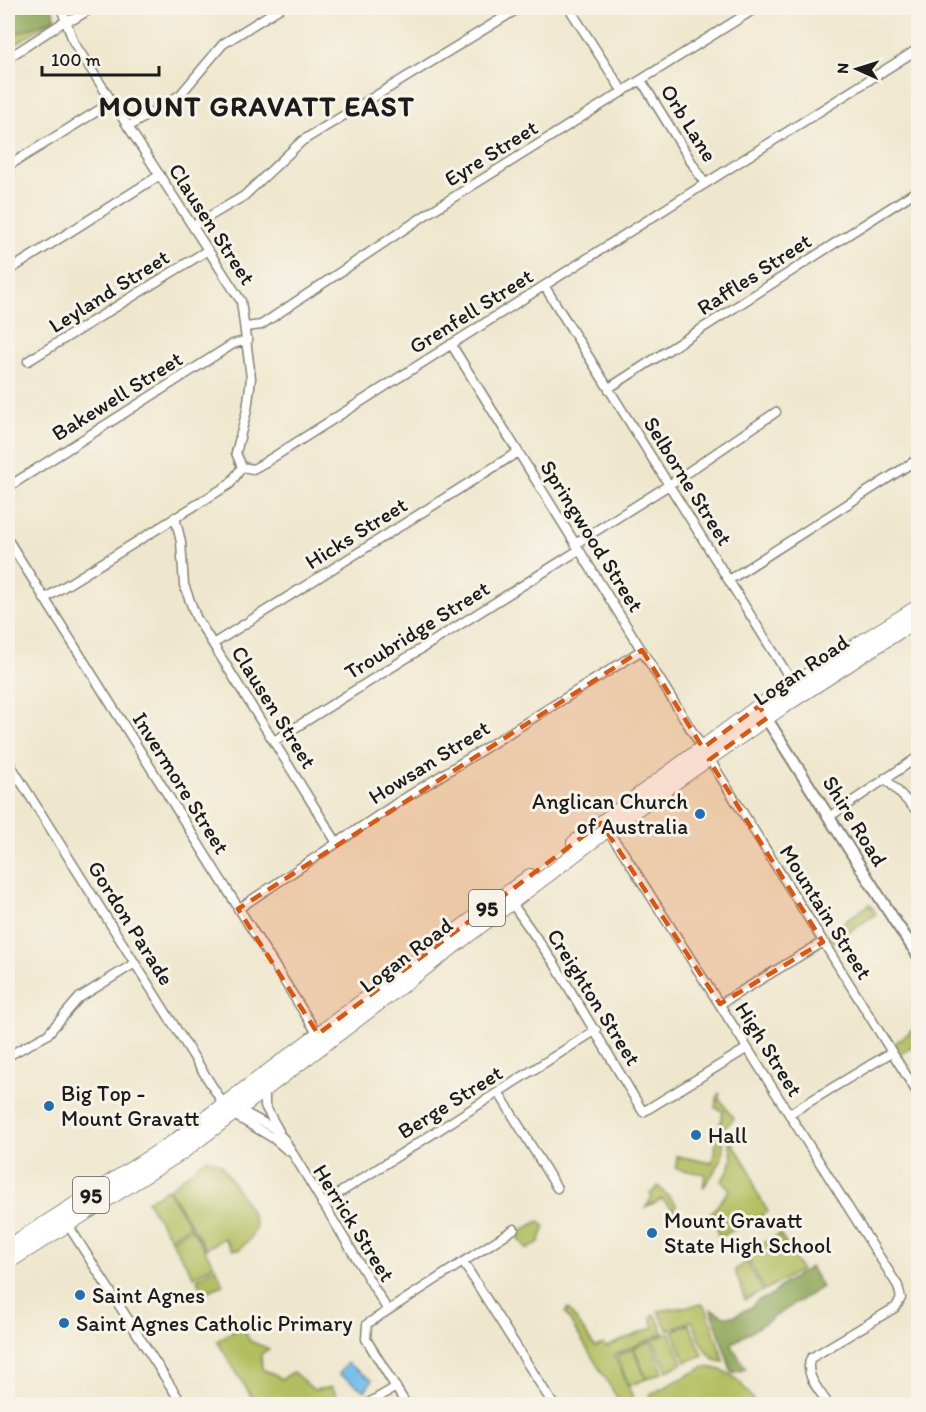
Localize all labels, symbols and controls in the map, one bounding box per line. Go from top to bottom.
scale bar [42,39,159,77]
north arrow [827,39,887,99]
text: 100 m [51,49,101,71]
text: N [833,62,852,74]
street label: Orb Lane [655,79,723,167]
district label: MOUNT GRAVATT EAST [99,89,415,123]
street label: Eyre Street [439,114,543,192]
street label: Clausen Street [163,158,261,290]
street label: Raffles Street [692,227,816,321]
street label: Leyland Street [44,243,174,339]
street label: Grenfell Street [404,262,538,360]
street label: Bakewell Street [47,345,187,447]
street label: Selborne Street [638,412,738,550]
street label: Springwood Street [534,455,650,617]
street label: Hicks Street [300,491,412,575]
street label: Troubridge Street [339,575,495,685]
street label: Logan Road [748,628,854,712]
street label: Clausen Street [226,641,322,773]
street label: Invermore Street [127,707,235,859]
street label: Howsan Street [363,714,495,810]
street label: Shire Road [817,771,893,871]
place label: Anglican Church of Australia [532,788,688,840]
marker: Anglican Church of Australia [693,807,707,821]
street label: Mountain Street [774,840,878,984]
street label: Gordon Parade [82,856,180,990]
road number: 95 [469,890,505,926]
street label: Logan Road [354,911,458,999]
street label: Creighton Street [541,924,647,1070]
street label: High Street [729,997,809,1101]
street label: Berge Street [393,1059,507,1145]
place label: Big Top - Mount Gravatt [61,1080,200,1132]
marker: Big Top - Mount Gravatt [42,1099,56,1113]
place label: Hall [708,1122,747,1149]
marker: Hall [689,1128,703,1142]
street label: Herrick Street [307,1159,401,1287]
road number: 95 [73,1177,109,1213]
place label: Mount Gravatt State High School [664,1207,831,1259]
marker: Mount Gravatt State High School [645,1226,659,1240]
place label: Saint Agnes [92,1282,205,1309]
marker: Saint Agnes [73,1288,87,1302]
place label: Saint Agnes Catholic Primary [76,1310,353,1337]
marker: Saint Agnes Catholic Primary [57,1316,71,1330]

